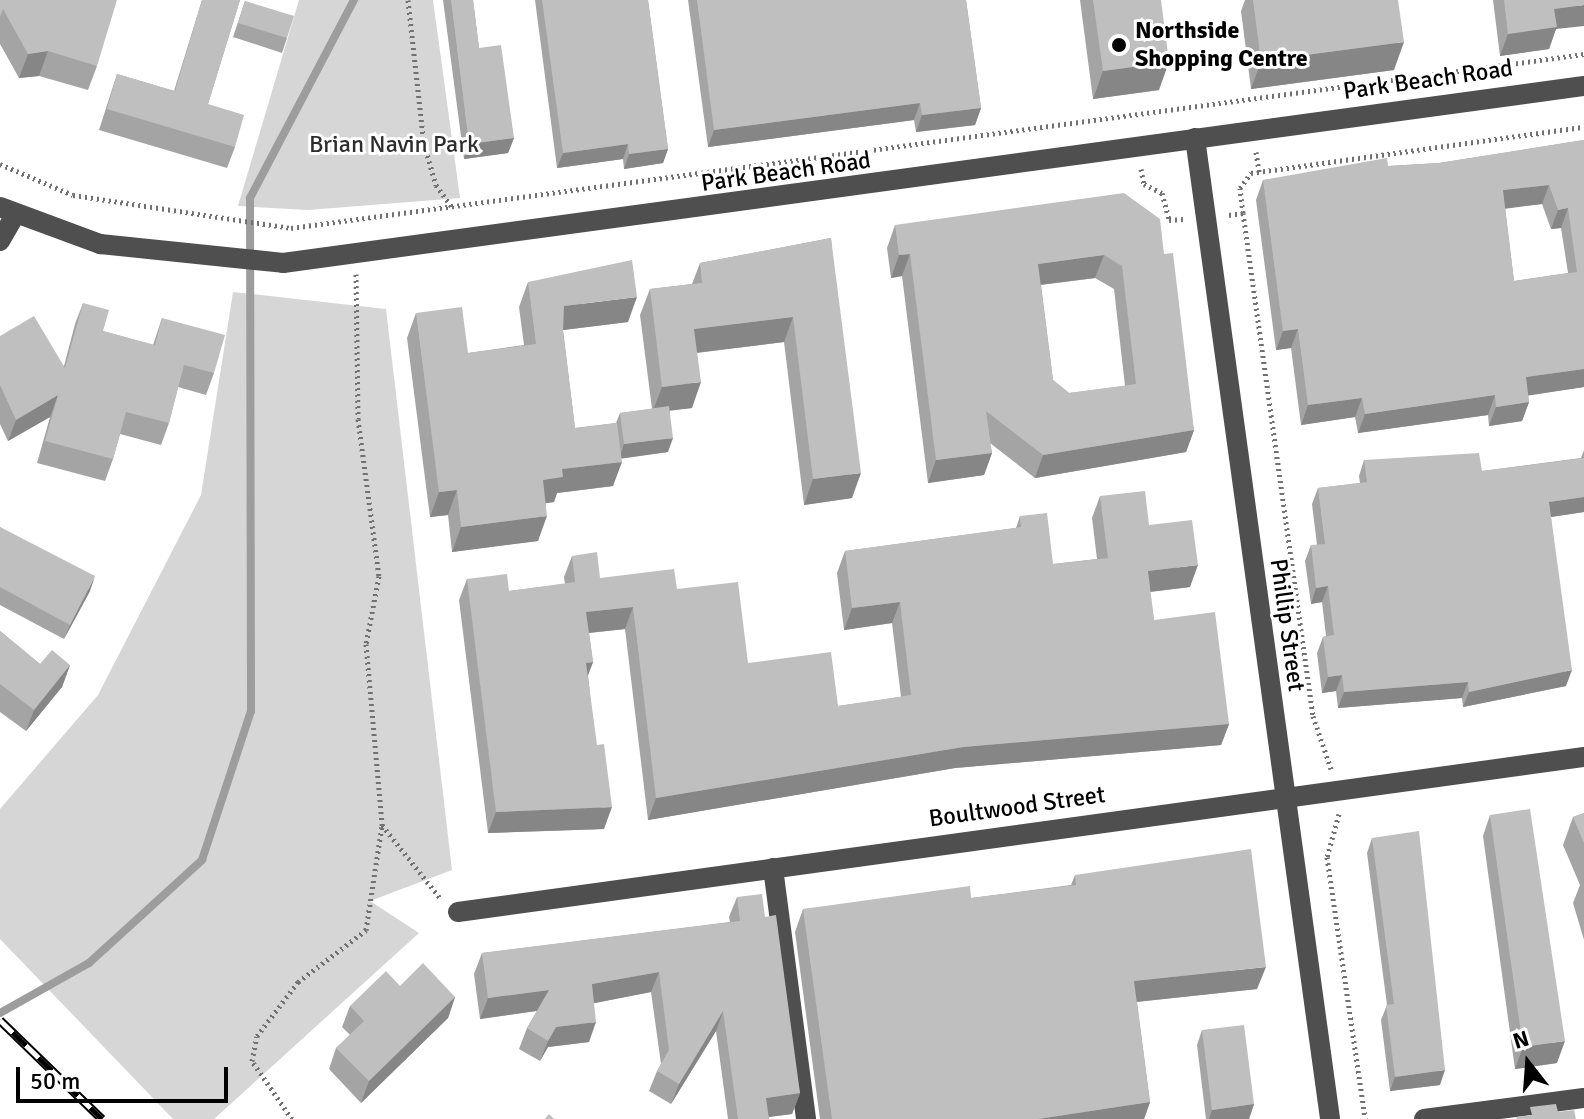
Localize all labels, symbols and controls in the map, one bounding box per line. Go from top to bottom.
place label: Northside Shopping Centre [1135,17,1308,73]
marker: Northside Shopping Centre [1110,36,1128,54]
street label: Park Beach Road [1341,54,1515,106]
park label: Brian Navin Park [309,131,479,159]
street label: Park Beach Road [699,146,873,198]
street label: Phillip Street [1263,557,1311,693]
street label: Boultwood Street [927,780,1107,834]
north arrow [1488,1023,1568,1103]
text: N [1510,1024,1532,1055]
scale bar [20,1051,232,1101]
text: 50 m [30,1066,80,1096]

